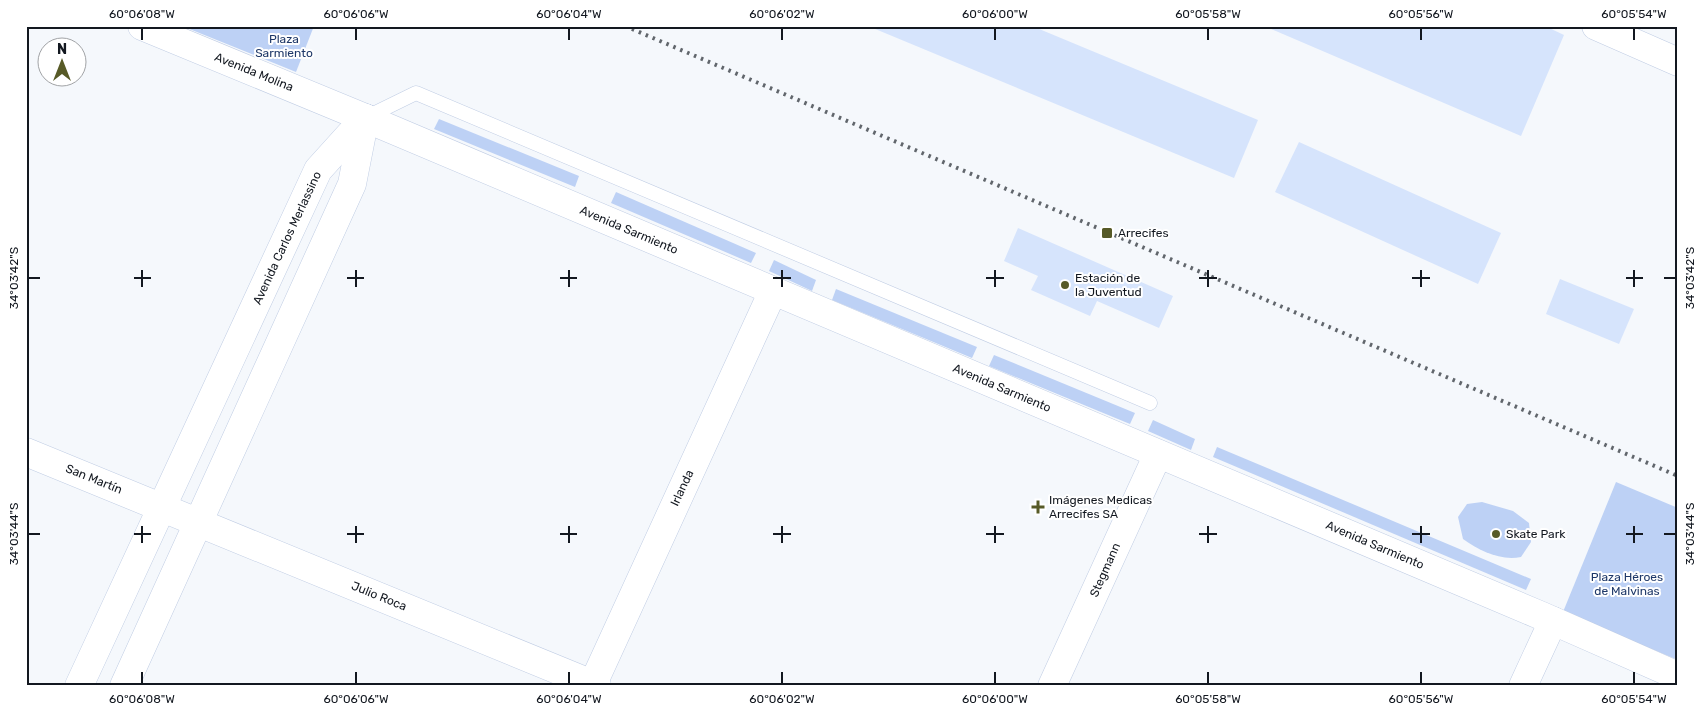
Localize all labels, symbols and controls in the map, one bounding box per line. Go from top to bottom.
text: 60°06'08"W [109,7,175,21]
text: 60°06'06"W [323,7,389,21]
text: 60°06'04"W [536,7,602,21]
text: 60°06'02"W [749,7,815,21]
text: 60°06'00"W [962,7,1028,21]
text: 60°05'58"W [1175,7,1241,21]
text: 60°05'56"W [1389,7,1454,21]
text: 60°05'54"W [1601,7,1667,21]
park label: Plaza Sarmiento [255,32,313,60]
north arrow [38,38,88,88]
text: N [57,41,67,58]
street label: Avenida Molina [213,50,295,94]
street label: Avenida Carlos Merlassino [250,169,324,307]
street label: Avenida Sarmiento [578,203,680,257]
marker: Arrecifes [1100,226,1114,240]
place label: Arrecifes [1118,226,1169,240]
text: 34°03'42"S [7,247,21,309]
text: 34°03'42"S [1683,247,1697,309]
place label: Estación de la Juventud [1075,271,1142,299]
marker: Estación de la Juventud [1059,279,1071,291]
street label: Avenida Sarmiento [951,361,1053,415]
street label: San Martín [64,461,124,497]
street label: Irlanda [668,468,696,508]
place label: Imágenes Medicas Arrecifes SA [1049,493,1152,521]
marker: Imágenes Medicas Arrecifes SA [1031,500,1045,514]
text: 34°03'44"S [7,503,21,565]
text: 34°03'44"S [1683,503,1697,565]
street label: Avenida Sarmiento [1324,518,1426,572]
place label: Skate Park [1506,527,1566,541]
marker: Skate Park [1490,528,1502,540]
street label: Stegmann [1087,541,1123,599]
park label: Plaza Héroes de Malvinas [1591,570,1663,598]
street label: Julio Roca [349,579,409,613]
text: 60°06'08"W [109,692,175,706]
text: 60°06'06"W [323,692,389,706]
text: 60°06'04"W [536,692,602,706]
text: 60°06'02"W [749,692,815,706]
text: 60°06'00"W [962,692,1028,706]
text: 60°05'58"W [1175,692,1241,706]
text: 60°05'56"W [1389,692,1454,706]
text: 60°05'54"W [1601,692,1667,706]

